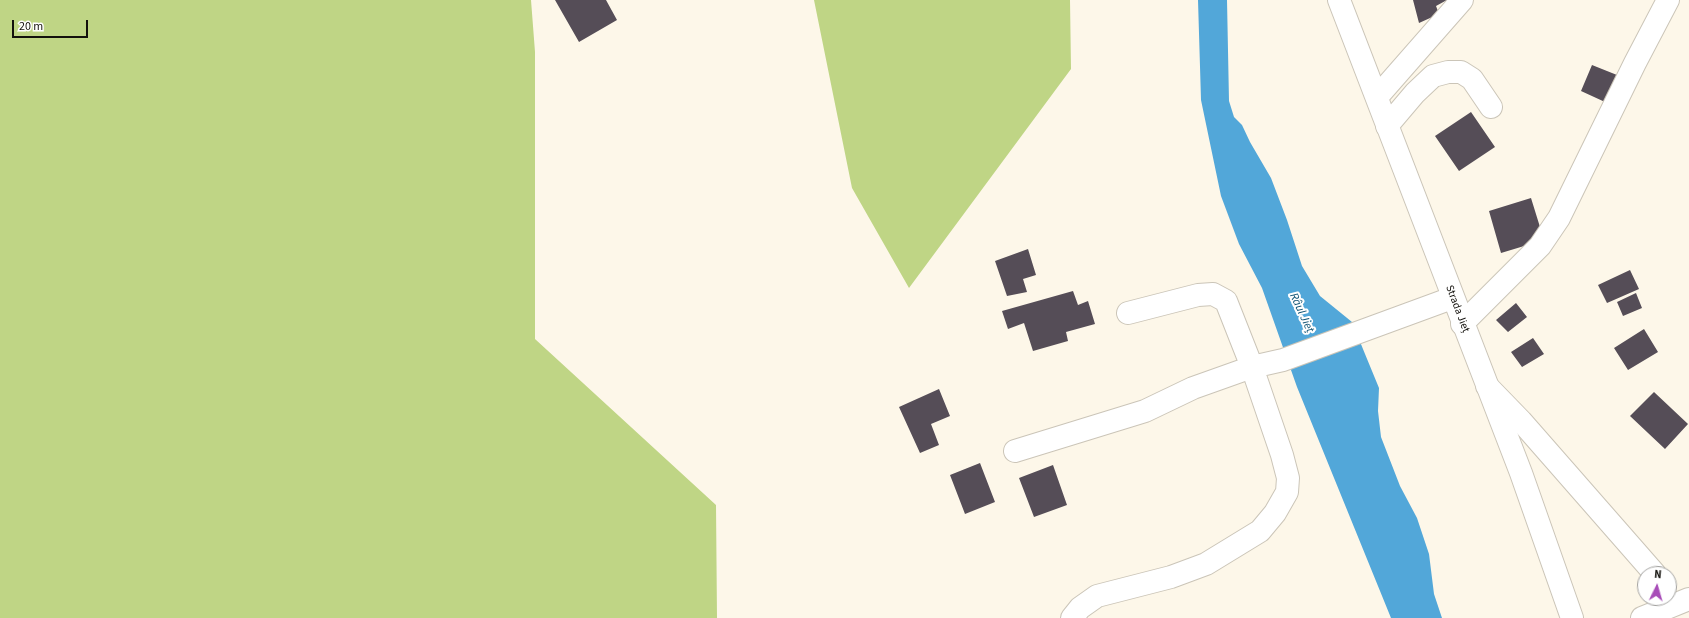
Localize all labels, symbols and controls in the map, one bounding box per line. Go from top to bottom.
scale bar [14,12,90,38]
text: 20 m [19,18,43,35]
street label: Strada Jieț [1442,284,1472,334]
water label: Râul Jieț [1286,291,1316,335]
north arrow [1637,566,1677,606]
text: N [1654,567,1662,582]

